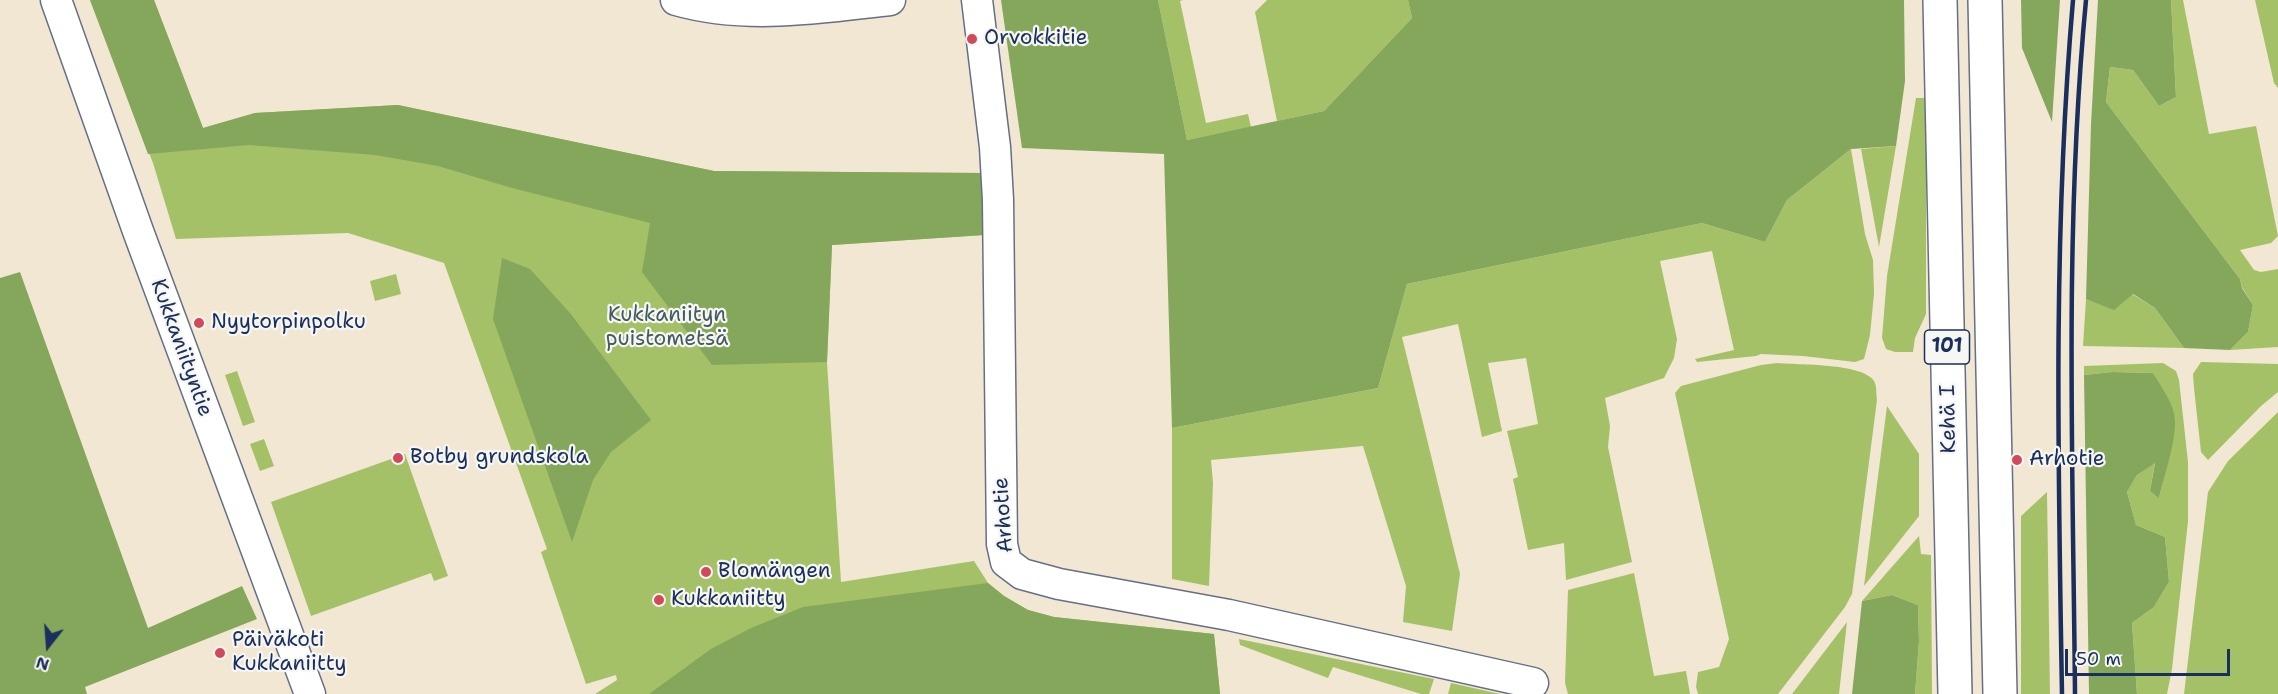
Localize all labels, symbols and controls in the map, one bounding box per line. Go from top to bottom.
place label: Orvokkitie [984,26,1088,52]
marker: Orvokkitie [965,32,979,46]
street label: Kukkaniityntie [144,276,218,420]
park label: Kukkaniityn puistometsä [606,303,728,353]
place label: Nyytorpinpolku [211,310,366,336]
marker: Nyytorpinpolku [192,316,206,330]
road number: 101 [1924,330,1970,364]
street label: Kehä I [1936,384,1962,454]
place label: Botby grundskola [410,445,588,471]
place label: Arhotie [2029,447,2105,473]
marker: Botby grundskola [391,451,405,465]
marker: Arhotie [2010,453,2024,467]
street label: Arhotie [989,476,1019,554]
place label: Blomängen [718,559,831,585]
marker: Blomängen [699,565,713,579]
place label: Kukkaniitty [671,587,785,613]
marker: Kukkaniitty [652,593,666,607]
north arrow [18,616,78,676]
place label: Päiväkoti Kukkaniitty [232,628,346,678]
scale bar [2068,637,2233,675]
marker: Päiväkoti Kukkaniitty [213,646,227,660]
text: 50 m [2076,647,2121,671]
text: N [33,652,52,676]

